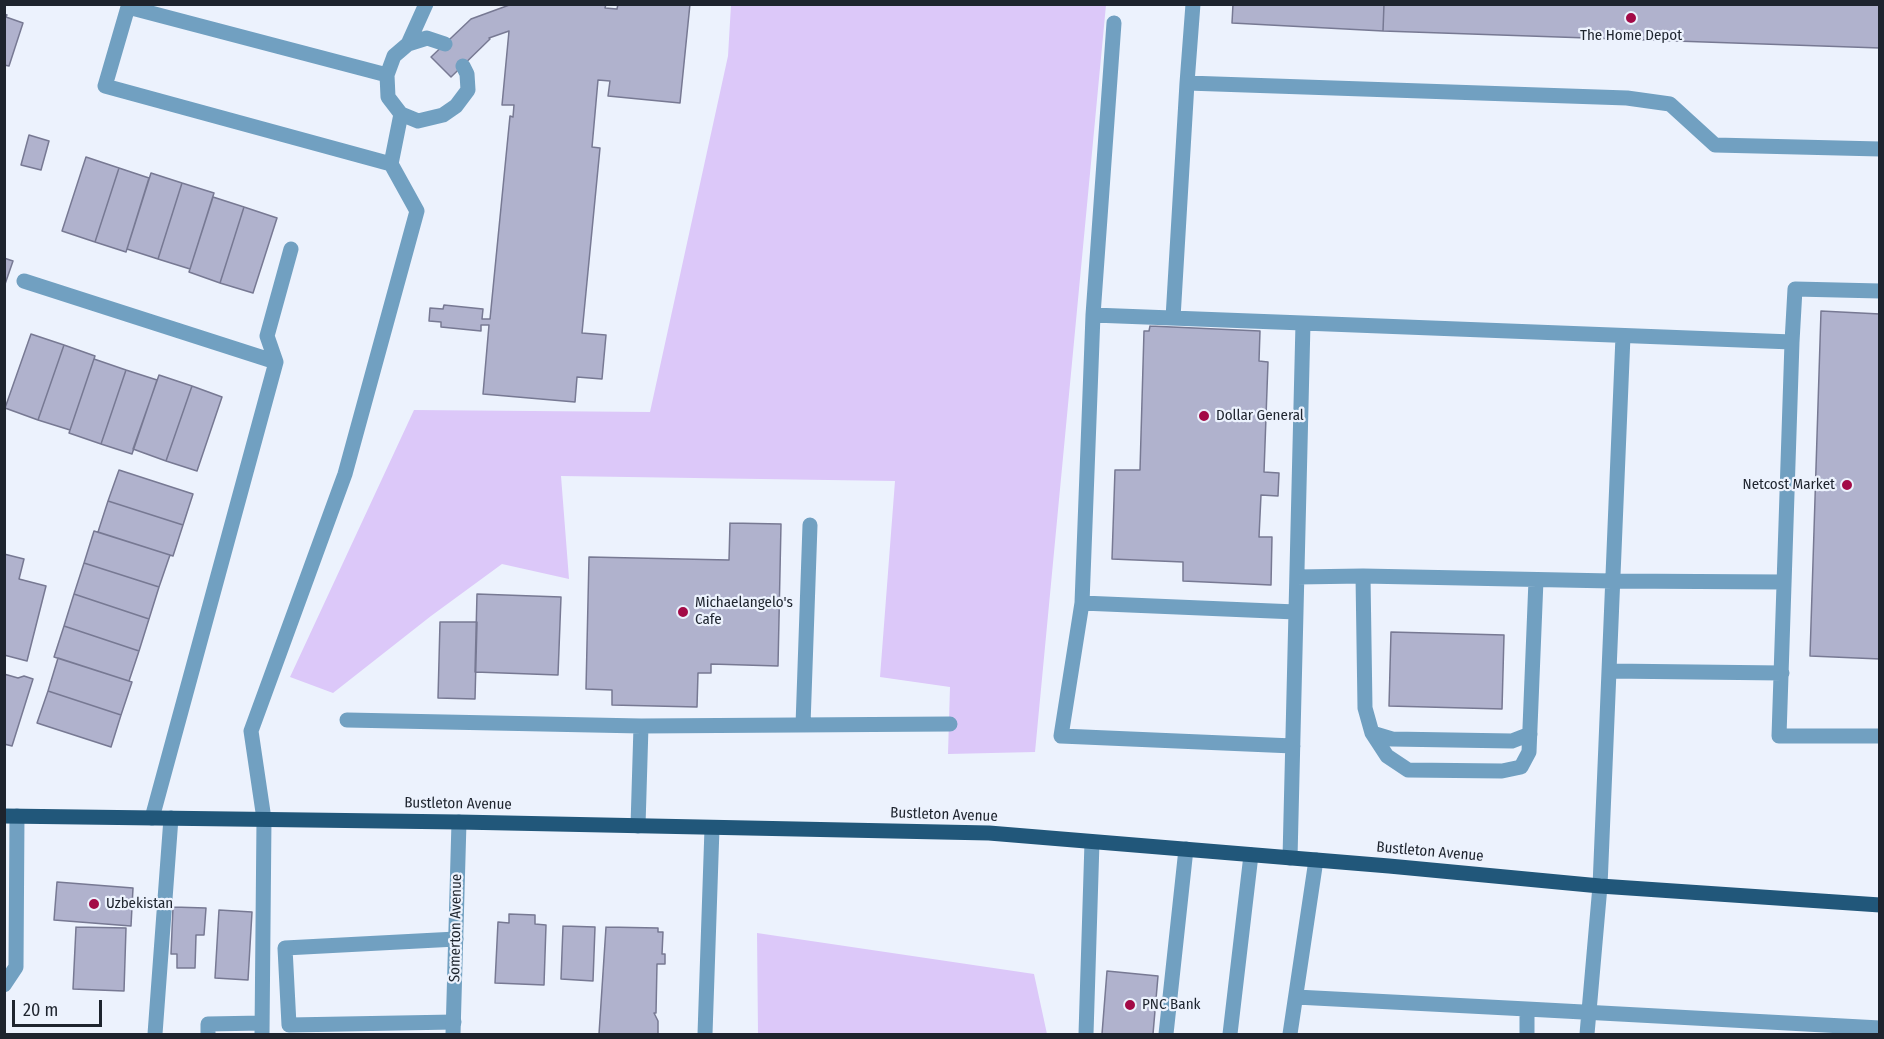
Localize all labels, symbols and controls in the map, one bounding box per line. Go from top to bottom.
marker: The Home Depot [1624,11,1638,25]
place label: The Home Depot [1580,27,1682,45]
place label: Dollar General [1216,407,1304,425]
marker: Dollar General [1197,409,1211,423]
place label: Netcost Market [1743,476,1835,494]
marker: Netcost Market [1840,478,1854,492]
place label: Michaelangelo's Cafe [695,594,793,629]
marker: Michaelangelo's Cafe [676,605,690,619]
street label: Bustleton Avenue [404,794,512,814]
street label: Bustleton Avenue [890,804,998,826]
street label: Bustleton Avenue [1376,838,1484,866]
street label: Somerton Avenue [446,874,466,982]
place label: Uzbekistan [106,895,173,913]
marker: Uzbekistan [87,897,101,911]
scale bar [15,988,105,1026]
place label: PNC Bank [1142,996,1201,1014]
marker: PNC Bank [1123,998,1137,1012]
text: 20 m [23,999,58,1021]

